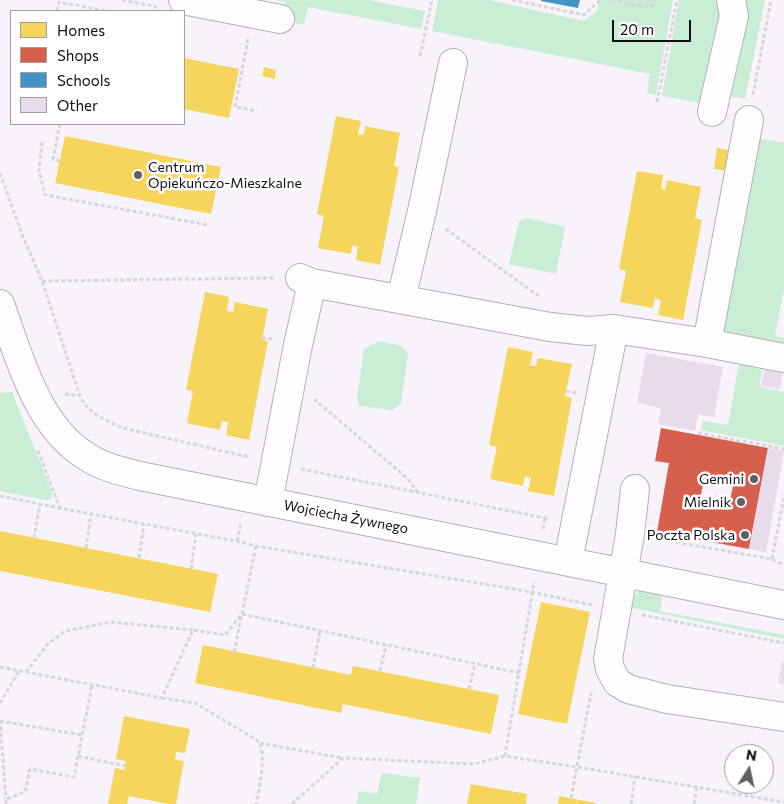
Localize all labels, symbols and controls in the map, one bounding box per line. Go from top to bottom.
legend [10,10,185,125]
scale bar [614,10,693,42]
text: 20 m [620,20,654,38]
text: Homes [57,21,105,39]
text: Shops [57,46,99,64]
text: Schools [57,71,110,89]
text: Other [57,96,98,114]
place label: Centrum Opiekuńczo-Mieszkalne [148,159,302,192]
marker: Centrum Opiekuńczo-Mieszkalne [132,169,144,181]
place label: Gemini [699,471,744,487]
marker: Gemini [748,473,760,485]
place label: Mielnik [684,494,731,510]
marker: Mielnik [735,496,747,508]
street label: Wojciecha Żywnego [282,497,410,537]
place label: Poczta Polska [647,527,735,543]
marker: Poczta Polska [739,529,751,541]
north arrow [724,744,774,794]
text: N [745,745,758,764]

